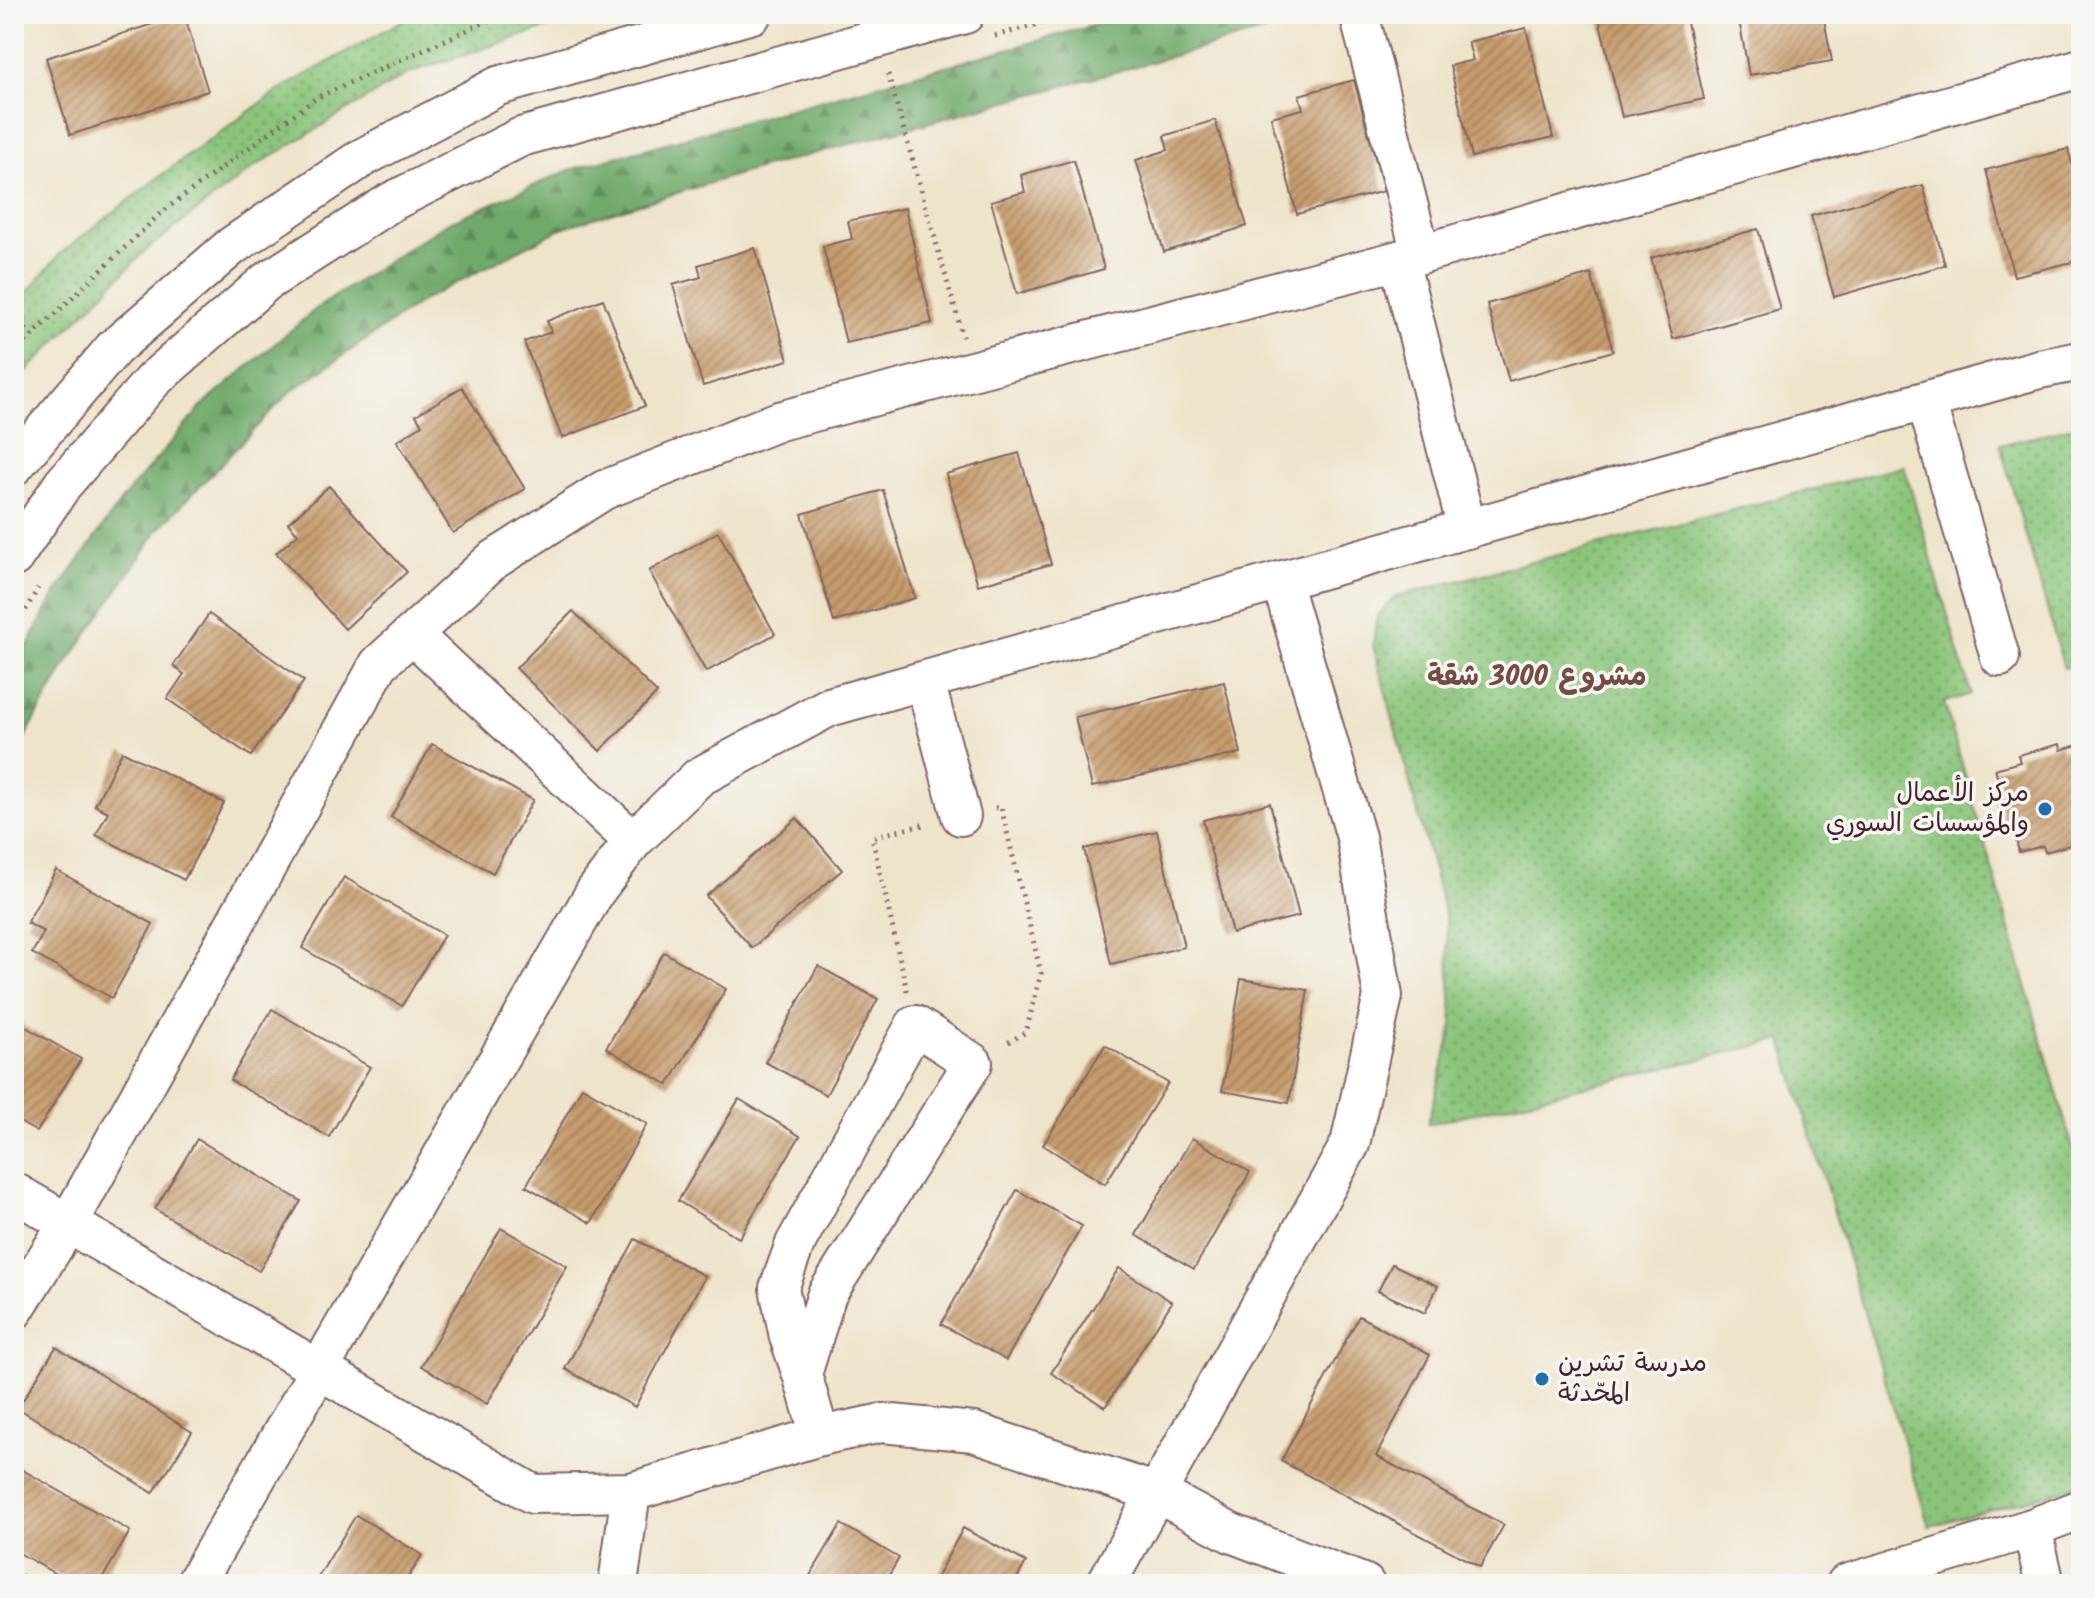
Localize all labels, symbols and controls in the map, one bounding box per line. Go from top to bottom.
district label: مشروع 3000 شقة [1427,655,1647,700]
place label: مركز الأعمال والمؤسسات السوري [1826,773,2029,845]
marker: مركز الأعمال والمؤسسات السوري [2036,800,2054,818]
place label: مدرسة تشرين المحّدثة [1558,1343,1707,1415]
marker: مدرسة تشرين المحّدثة [1533,1370,1551,1388]

